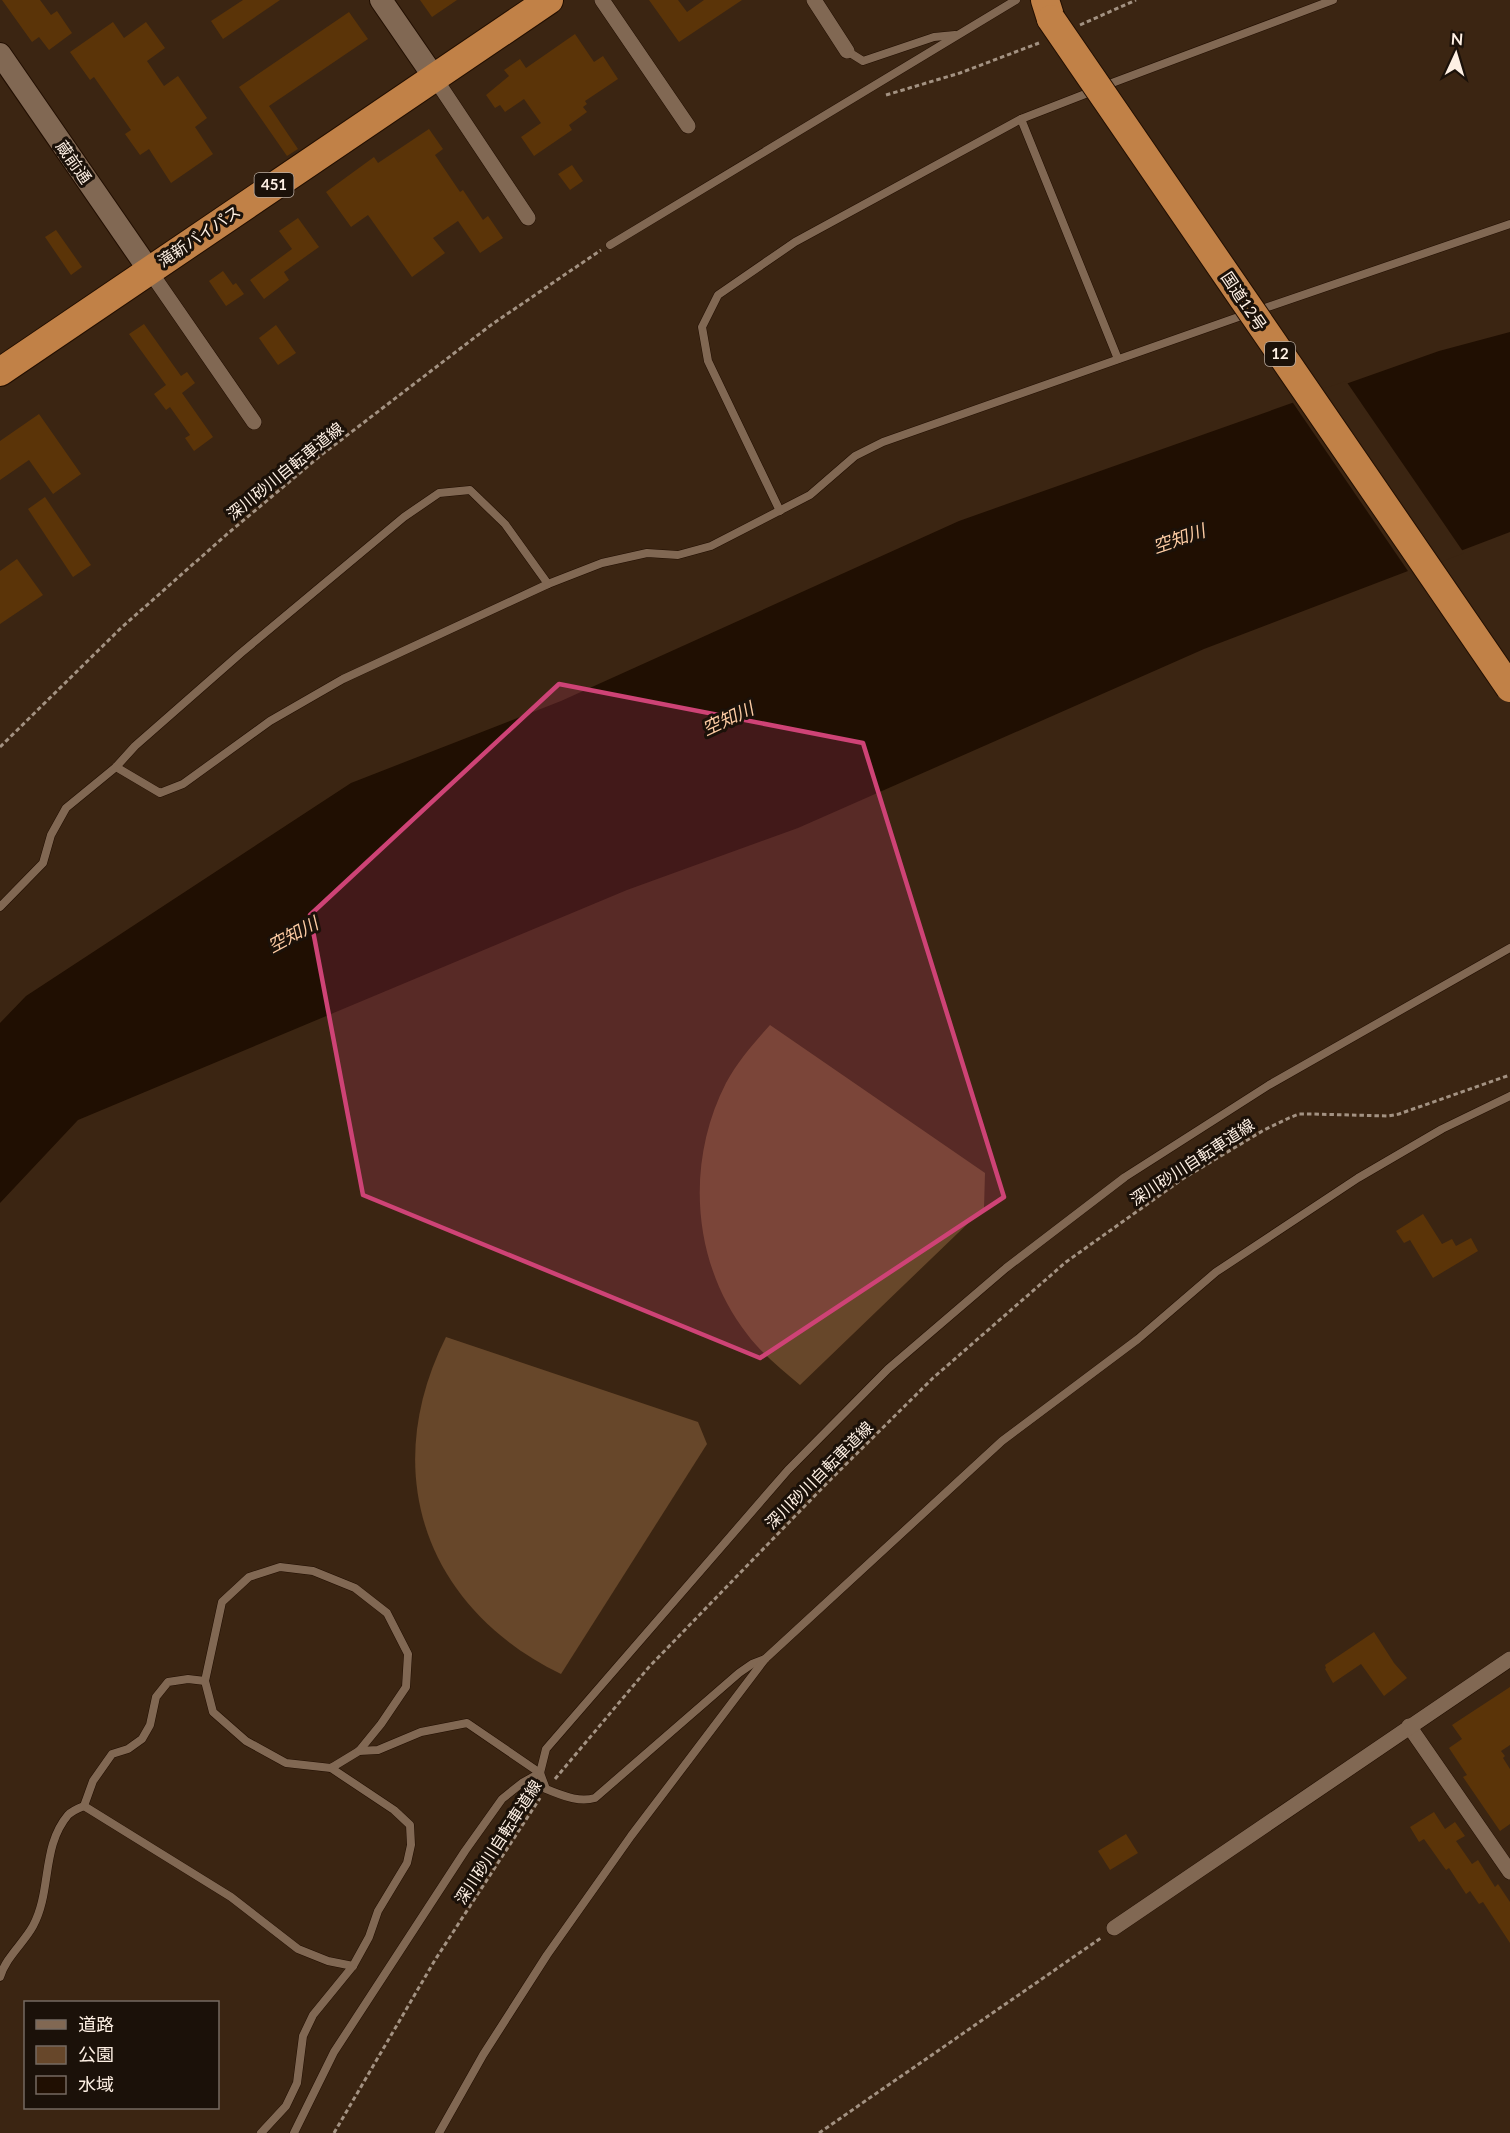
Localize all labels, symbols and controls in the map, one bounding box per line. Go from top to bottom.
north arrow [1426,24,1486,84]
text: N [1450,29,1464,48]
street label: 蔵前通 [53,137,96,187]
road number: 451 [254,173,294,197]
street label: 滝新バイパス [154,201,244,270]
street label: 国道12号 [1218,268,1271,334]
road number: 12 [1265,342,1295,366]
street label: 深川砂川自転車道線 [223,418,347,523]
water label: 空知川 [1150,518,1210,557]
water label: 空知川 [698,696,759,739]
water label: 空知川 [264,911,323,957]
street label: 深川砂川自転車道線 [1126,1114,1257,1209]
street label: 深川砂川自転車道線 [761,1417,876,1532]
street label: 深川砂川自転車道線 [450,1776,545,1907]
legend [24,2001,219,2109]
text: 道路 [78,2013,114,2035]
text: 公園 [78,2043,114,2065]
text: 水域 [78,2073,114,2095]

